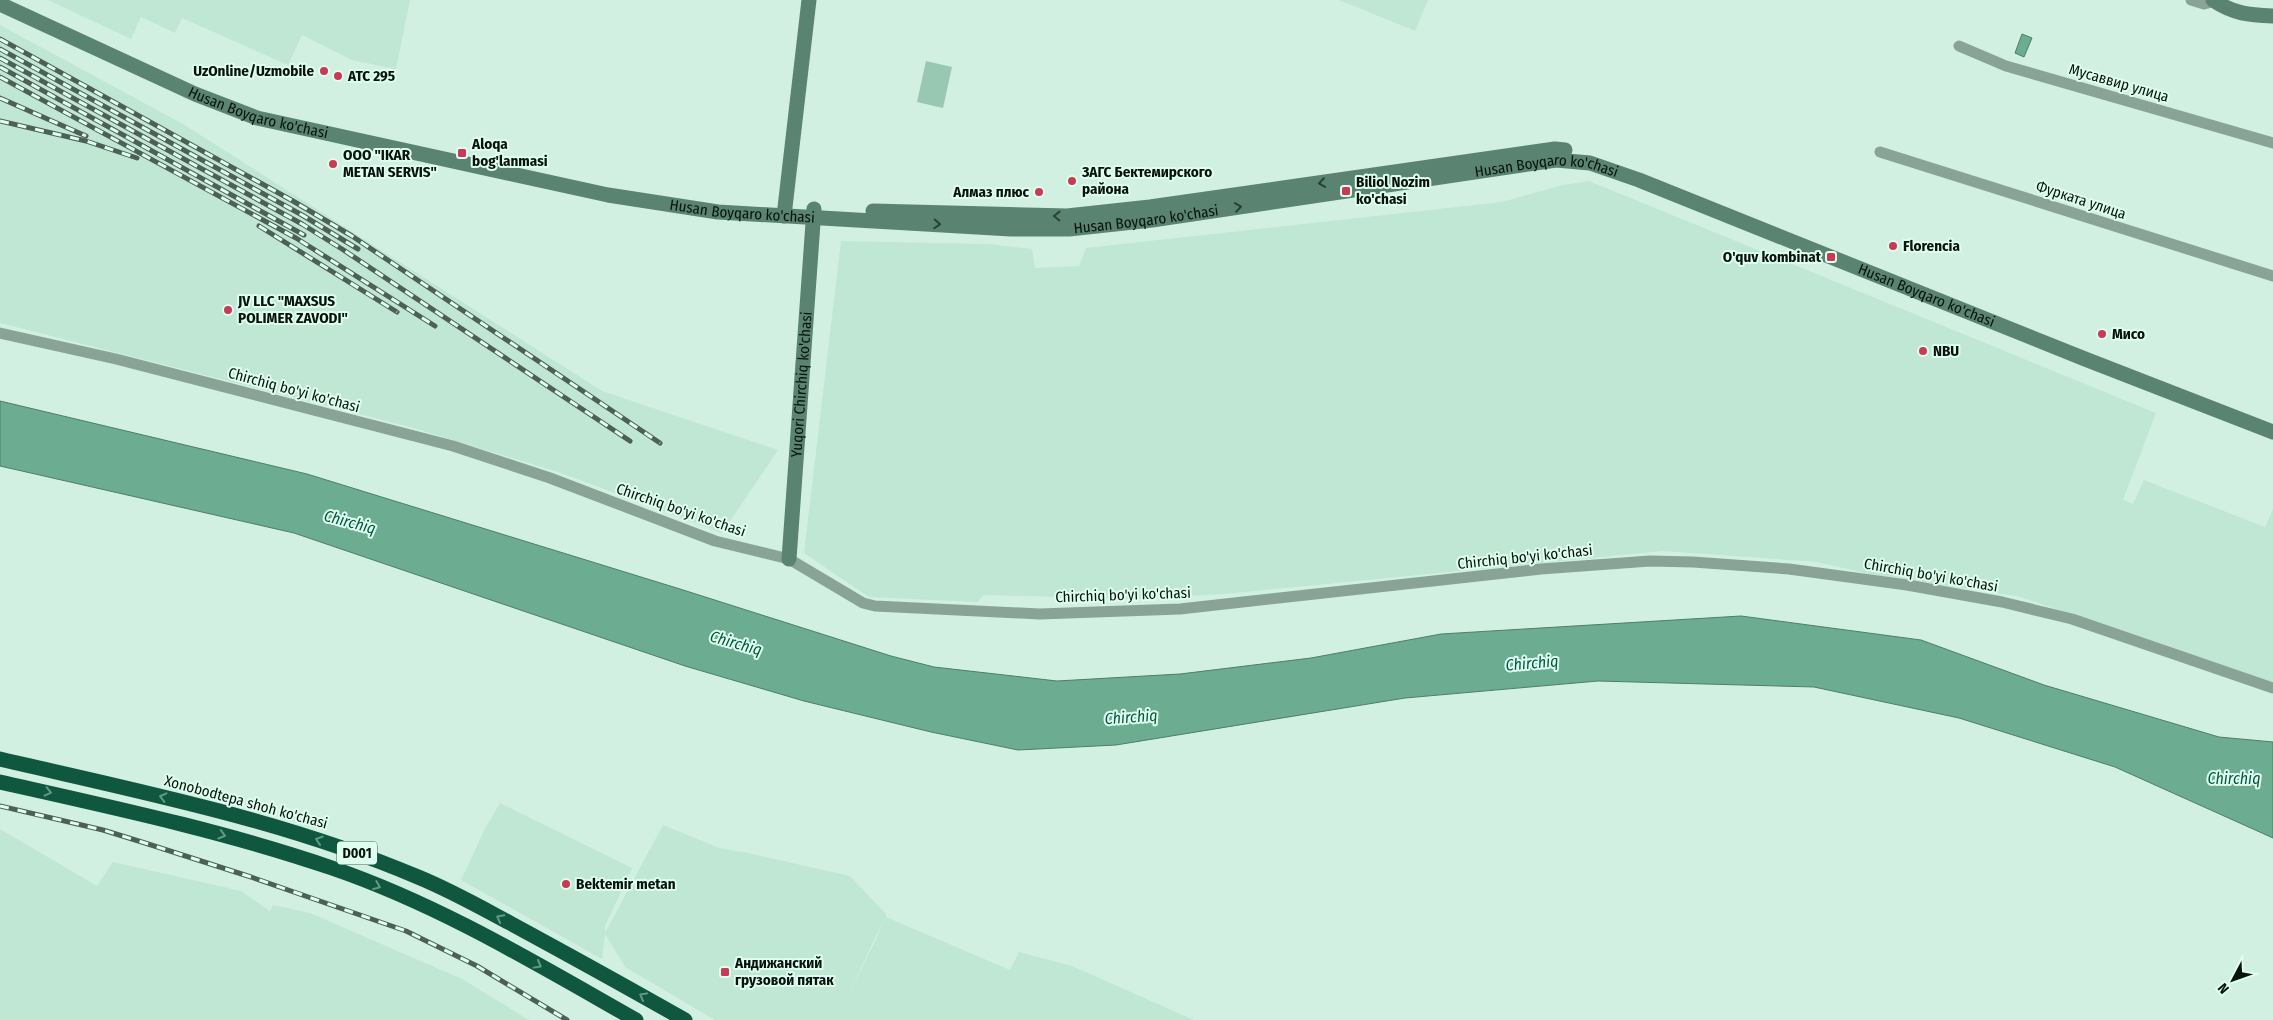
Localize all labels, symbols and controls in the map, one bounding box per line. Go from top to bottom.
street label: Мусаввир улица [2067,60,2171,106]
place label: UzOnline/Uzmobile [193,62,314,80]
marker: UzOnline/Uzmobile [318,65,330,77]
place label: ATC 295 [347,67,395,85]
marker: ATC 295 [332,70,344,82]
street label: Husan Boyqaro ko'chasi [185,83,330,142]
place label: Aloqa bog'lanmasi [471,135,548,170]
place label: OOO "IKAR METAN SERVIS" [343,146,437,181]
marker: Aloqa bog'lanmasi [456,147,468,159]
street label: Husan Boyqaro ko'chasi [1473,151,1621,181]
marker: OOO "IKAR METAN SERVIS" [327,158,339,170]
place label: ЗАГС Бектемирского района [1081,163,1212,198]
place label: Biliol Nozim ko'chasi [1356,173,1430,208]
marker: ЗАГС Бектемирского района [1066,175,1078,187]
one-way arrow [1318,177,1326,187]
street label: Фурката улица [2034,177,2128,223]
place label: Алмаз плюс [952,183,1029,201]
marker: Biliol Nozim ko'chasi [1340,185,1352,197]
marker: Алмаз плюс [1033,186,1045,198]
street label: Husan Boyqaro ko'chasi [668,196,815,227]
street label: Husan Boyqaro ko'chasi [1073,201,1220,237]
one-way arrow [1235,202,1243,213]
one-way arrow [1053,211,1060,221]
one-way arrow [934,219,942,230]
place label: Florencia [1903,237,1960,255]
marker: Florencia [1887,240,1899,252]
place label: O'quv kombinat [1723,248,1822,266]
marker: O'quv kombinat [1825,251,1837,263]
street label: Husan Boyqaro ko'chasi [1855,260,1997,331]
place label: JV LLC "MAXSUS POLIMER ZAVODI" [237,292,348,327]
marker: JV LLC "MAXSUS POLIMER ZAVODI" [222,304,234,316]
street label: Yuqori Chirchiq ko'chasi [787,311,816,458]
place label: Мисо [2112,325,2145,343]
marker: Мисо [2096,328,2108,340]
place label: NBU [1933,342,1959,360]
marker: NBU [1917,345,1929,357]
street label: Chirchiq bo'yi ko'chasi [226,364,362,416]
street label: Chirchiq bo'yi ko'chasi [614,479,748,541]
water label: Chirchiq [322,506,378,538]
street label: Chirchiq bo'yi ko'chasi [1457,541,1593,573]
street label: Chirchiq bo'yi ko'chasi [1863,554,1999,596]
street label: Chirchiq bo'yi ko'chasi [1055,584,1191,606]
water label: Chirchiq [708,627,764,659]
water label: Chirchiq [1505,651,1559,675]
water label: Chirchiq [1104,706,1158,728]
water label: Chirchiq [2208,769,2260,788]
street label: Xonobodtepa shoh ko'chasi [162,772,330,832]
one-way arrow [43,786,52,797]
one-way arrow [159,793,167,803]
one-way arrow [218,830,226,840]
one-way arrow [316,835,324,845]
road number: D001 [337,841,377,864]
place label: Bektemir metan [576,875,676,893]
marker: Bektemir metan [560,878,572,890]
one-way arrow [372,880,381,890]
one-way arrow [496,914,505,924]
place label: Андижанский грузовой пятак [734,954,834,989]
north arrow [2208,955,2258,1005]
one-way arrow [533,958,542,968]
marker: Андижанский грузовой пятак [719,966,731,978]
text: N [2214,979,2233,997]
one-way arrow [639,992,648,1002]

